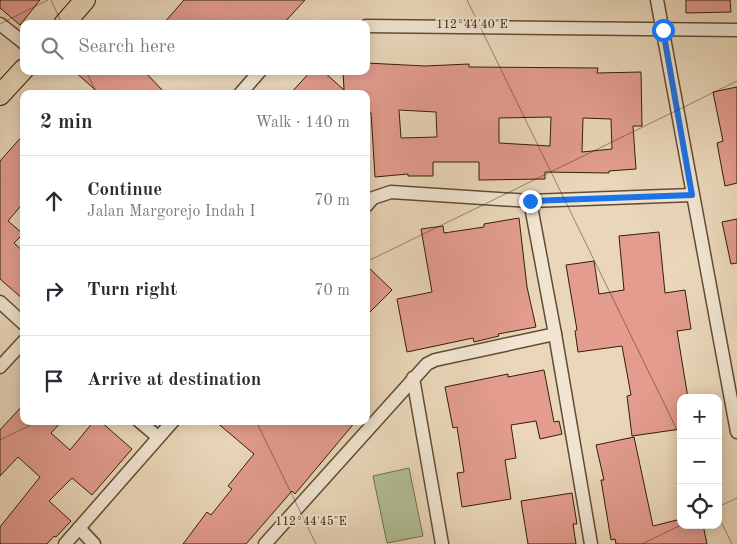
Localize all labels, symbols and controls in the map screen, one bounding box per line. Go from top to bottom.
text: 112°44'40"E [436,19,508,31]
route start [652,19,675,42]
search box [20,20,370,75]
icon: search [38,34,66,62]
text: Search here [78,38,175,57]
text: 2 min [40,112,93,133]
text: Walk · 140 m [255,115,350,131]
text: Continue [87,181,162,200]
icon: ahead [40,187,68,215]
route end [519,190,542,213]
text: 70 m [314,193,350,209]
text: Jalan Margorejo Indah I [87,204,255,220]
icon: right [40,277,68,305]
text: Turn right [87,281,177,300]
text: 70 m [314,283,350,299]
icon: arrive [40,367,68,395]
text: Arrive at destination [87,371,261,390]
map controls [677,394,722,529]
button: + [677,394,722,439]
button: − [677,439,722,484]
button: locate [677,484,722,529]
text: 112°44'45"E [275,515,347,528]

